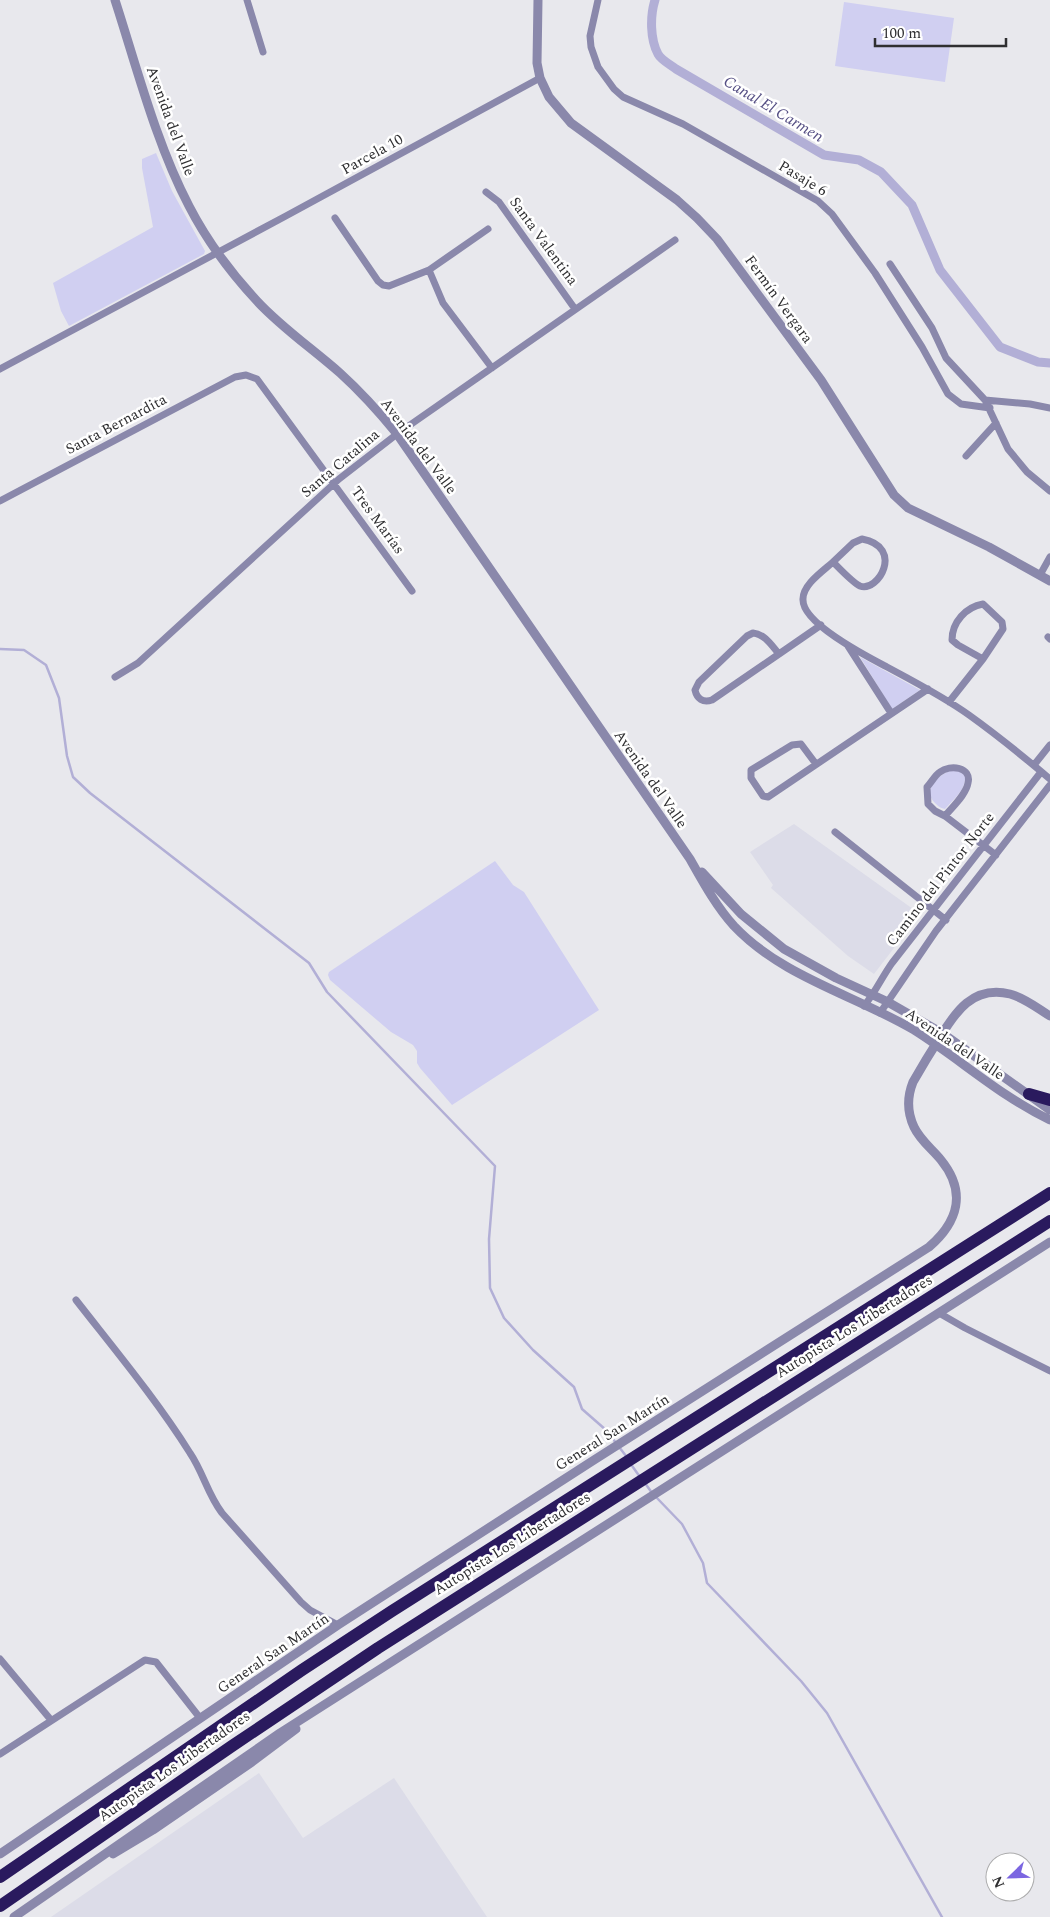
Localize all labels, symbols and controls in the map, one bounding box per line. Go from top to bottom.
scale bar [875,15,1006,47]
text: 100 m [882,22,921,45]
street label: Avenida del Valle [140,63,201,179]
water label: Canal El Carmen [719,69,829,149]
street label: Parcela 10 [337,128,407,181]
street label: Pasaje 6 [774,155,832,202]
street label: Santa Valentina [504,192,584,291]
street label: Fermín Vergara [739,250,819,349]
street label: Santa Bernardita [62,388,171,461]
street label: Avenida del Valle [375,393,463,499]
street label: Santa Catalina [296,423,385,503]
street label: Tres Marías [345,481,410,559]
street label: Avenida del Valle [608,725,693,833]
street label: Camino del Pintor Norte [881,807,1000,951]
street label: Avenida del Valle [900,1003,1009,1086]
street label: Autopista Los Libertadores [771,1269,937,1384]
street label: General San Martín [551,1388,674,1477]
street label: Autopista Los Libertadores [429,1486,595,1601]
street label: General San Martín [213,1607,334,1700]
street label: Autopista Los Libertadores [93,1705,255,1828]
north arrow [985,1852,1035,1902]
text: N [987,1873,1010,1891]

